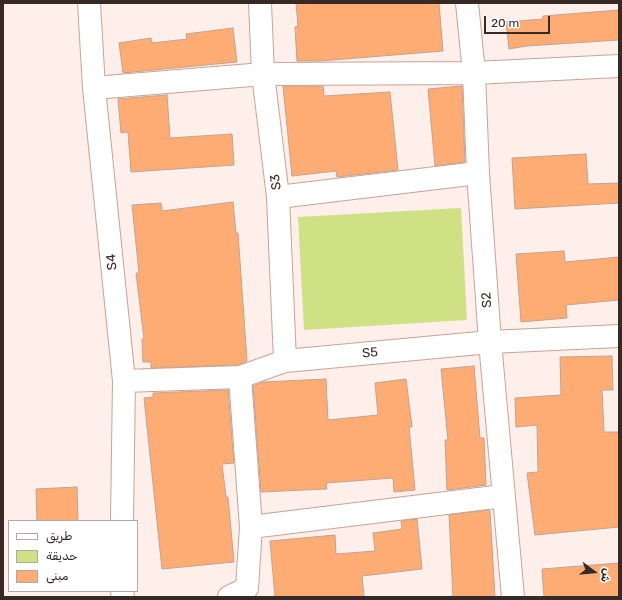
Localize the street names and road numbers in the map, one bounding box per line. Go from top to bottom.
street label: S3 [267,173,285,191]
street label: S4 [103,253,121,271]
street label: S2 [479,292,495,308]
street label: S5 [361,345,379,361]

